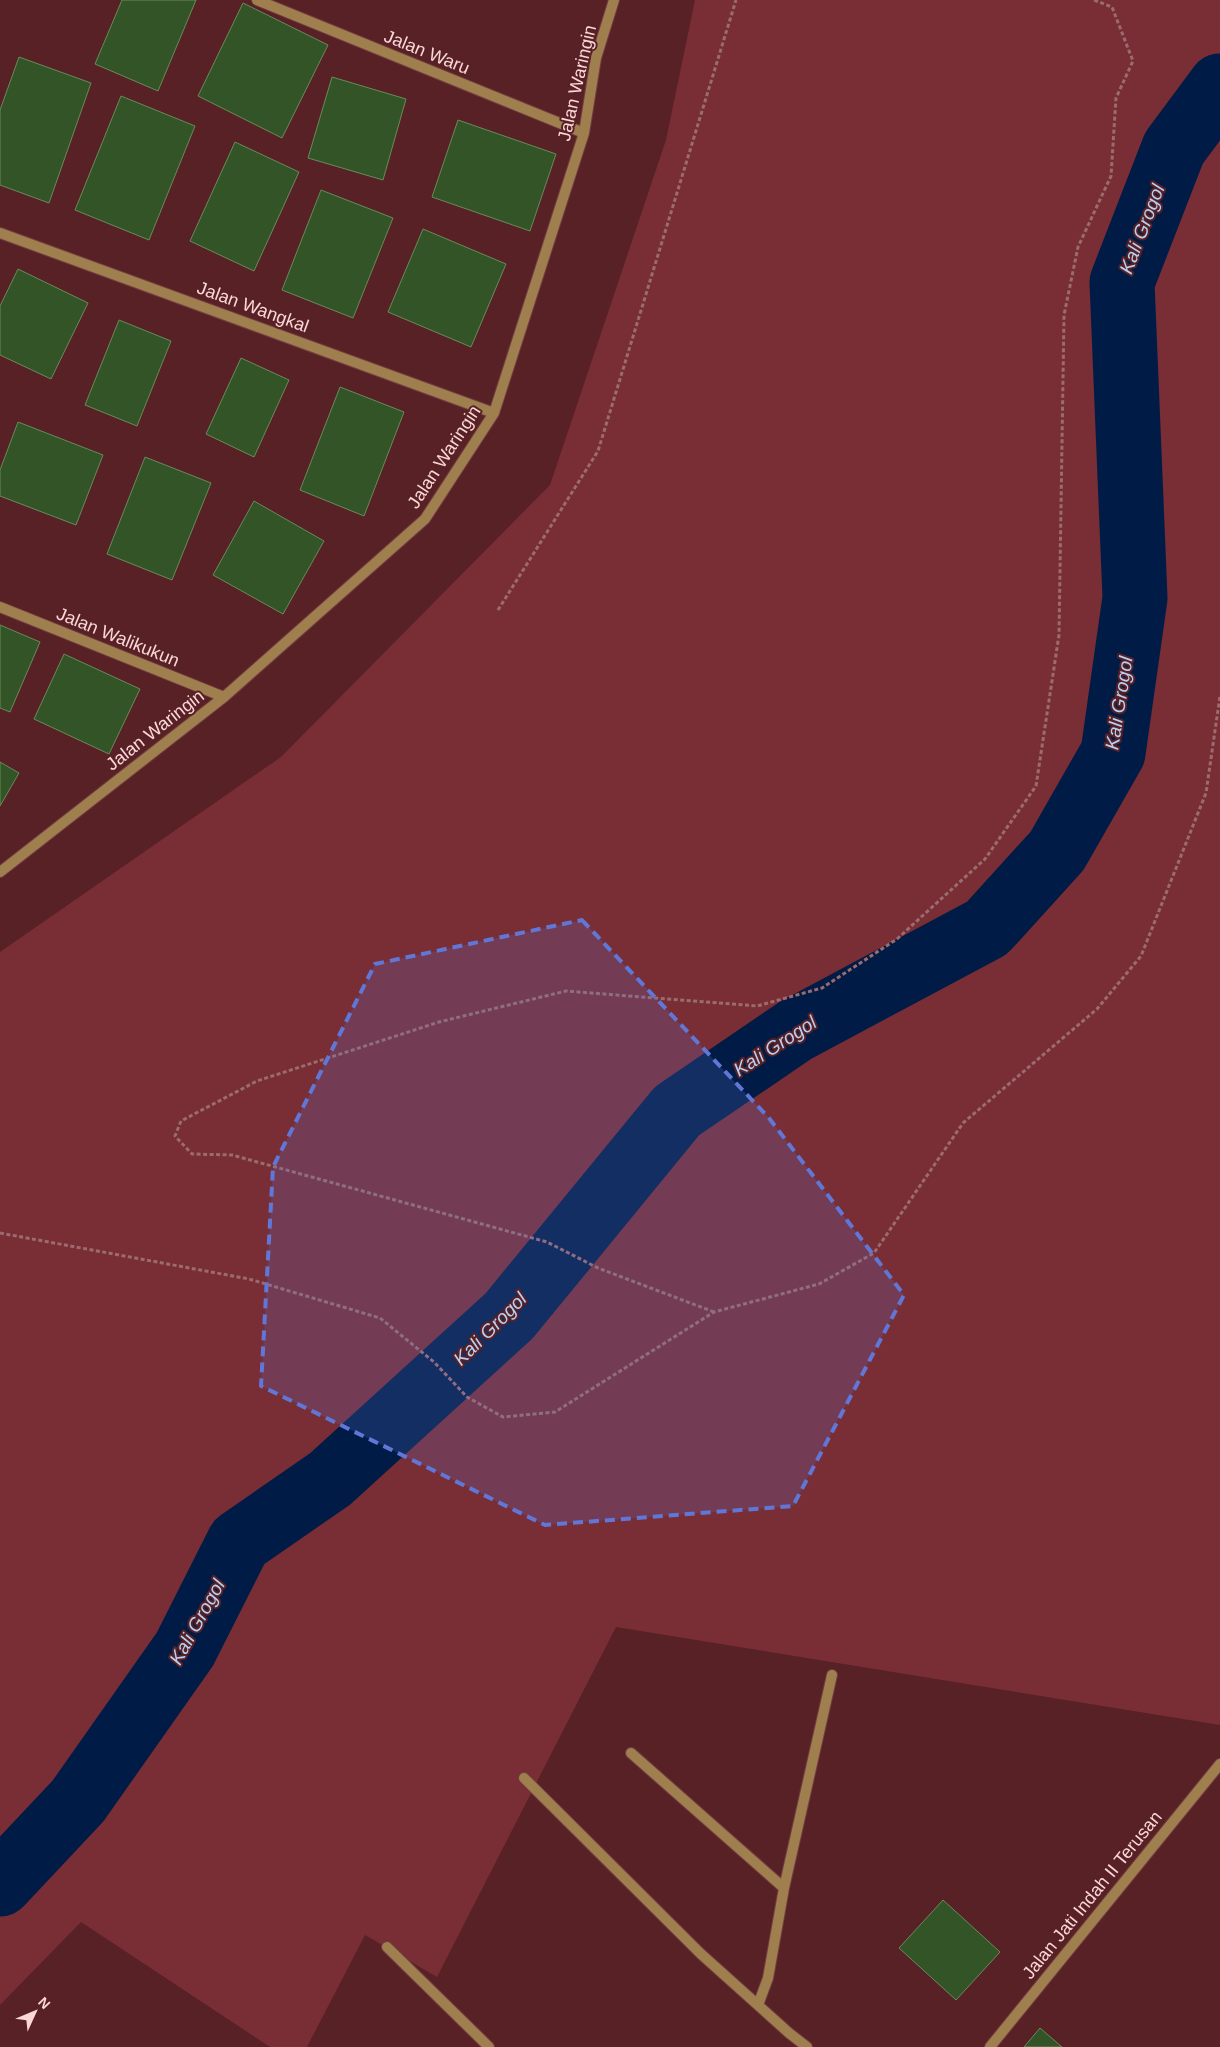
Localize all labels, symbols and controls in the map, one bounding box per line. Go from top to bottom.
street label: Jalan Waringin [554,23,600,143]
street label: Jalan Waru [381,26,473,78]
water label: Kali Grogol [1115,181,1169,277]
street label: Jalan Wangkal [194,278,312,336]
street label: Jalan Waringin [403,402,485,512]
street label: Jalan Walikukun [54,603,182,671]
water label: Kali Grogol [1101,654,1137,751]
street label: Jalan Waringin [102,686,208,774]
water label: Kali Grogol [730,1011,821,1080]
water label: Kali Grogol [449,1288,531,1370]
water label: Kali Grogol [165,1575,229,1668]
street label: Jalan Jati Indah II Terusan [1018,1807,1166,1983]
north arrow [10,1987,60,2037]
text: N [35,1994,54,2012]

